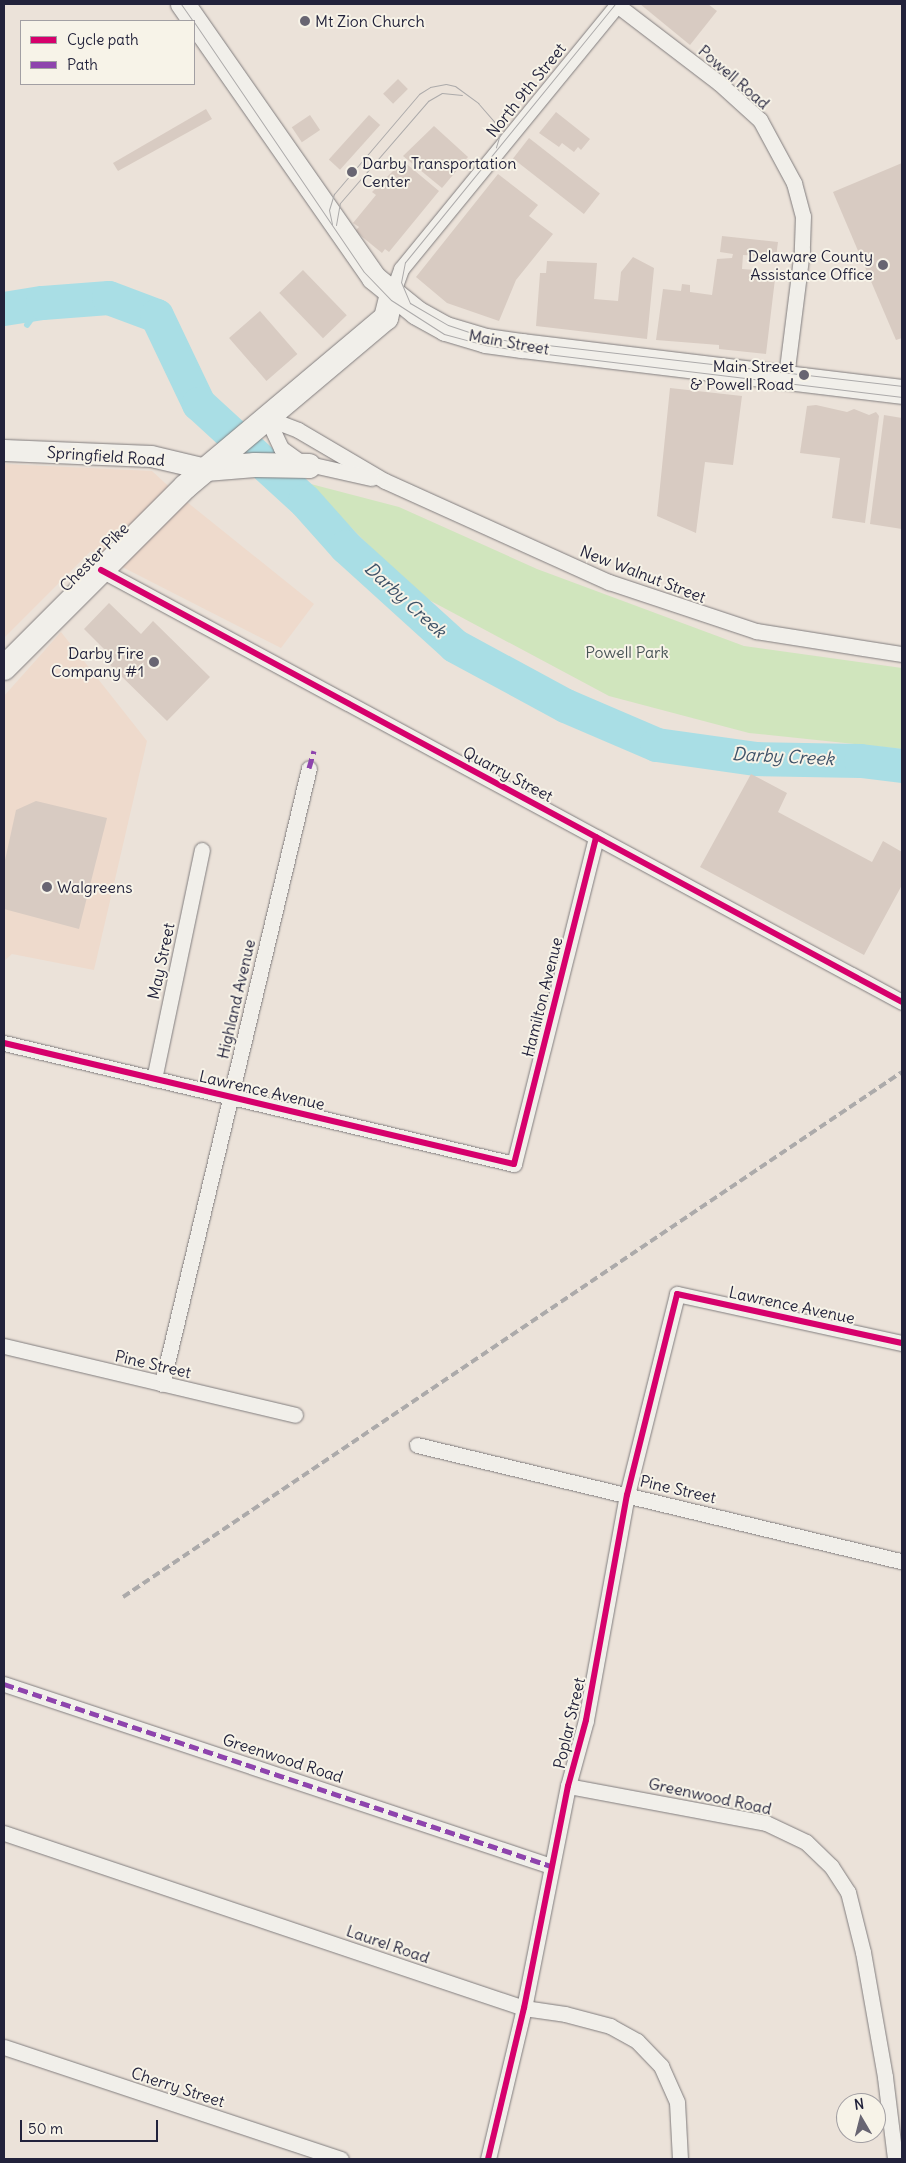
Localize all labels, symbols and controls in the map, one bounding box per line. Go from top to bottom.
place label: Mt Zion Church [315,11,425,31]
marker: Mt Zion Church [299,15,311,27]
legend [20,20,195,85]
text: Cycle path [67,30,139,49]
street label: North 9th Street [482,39,570,141]
street label: Powell Road [695,41,773,113]
text: Path [67,55,98,74]
place label: Darby Transportation Center [362,153,516,191]
marker: Darby Transportation Center [346,166,358,178]
place label: Delaware County Assistance Office [748,246,873,284]
marker: Delaware County Assistance Office [877,259,889,271]
street label: Main Street [467,325,551,359]
place label: Main Street & Powell Road [690,356,794,394]
marker: Main Street & Powell Road [798,369,810,381]
street label: Springfield Road [46,442,166,470]
street label: Chester Pike [55,518,133,596]
street label: New Walnut Street [577,541,709,607]
water label: Darby Creek [360,558,450,642]
park label: Powell Park [585,642,669,662]
place label: Darby Fire Company #1 [51,643,144,681]
marker: Darby Fire Company #1 [148,656,160,668]
street label: Quarry Street [460,742,556,806]
water label: Darby Creek [732,744,834,770]
place label: Walgreens [57,877,133,897]
marker: Walgreens [41,881,53,893]
street label: May Street [144,921,178,1001]
street label: Hamilton Avenue [518,935,566,1059]
street label: Highland Avenue [213,937,259,1061]
street label: Lawrence Avenue [197,1066,327,1114]
street label: Lawrence Avenue [727,1282,857,1328]
street label: Pine Street [113,1346,193,1382]
street label: Pine Street [638,1471,718,1507]
street label: Poplar Street [549,1675,589,1771]
street label: Greenwood Road [220,1730,346,1786]
street label: Greenwood Road [647,1774,773,1818]
street label: Laurel Road [344,1921,432,1967]
street label: Cherry Street [129,2063,227,2111]
north arrow [836,2093,886,2143]
text: N [853,2095,865,2114]
scale bar [22,2110,160,2142]
text: 50 m [28,2119,63,2138]

